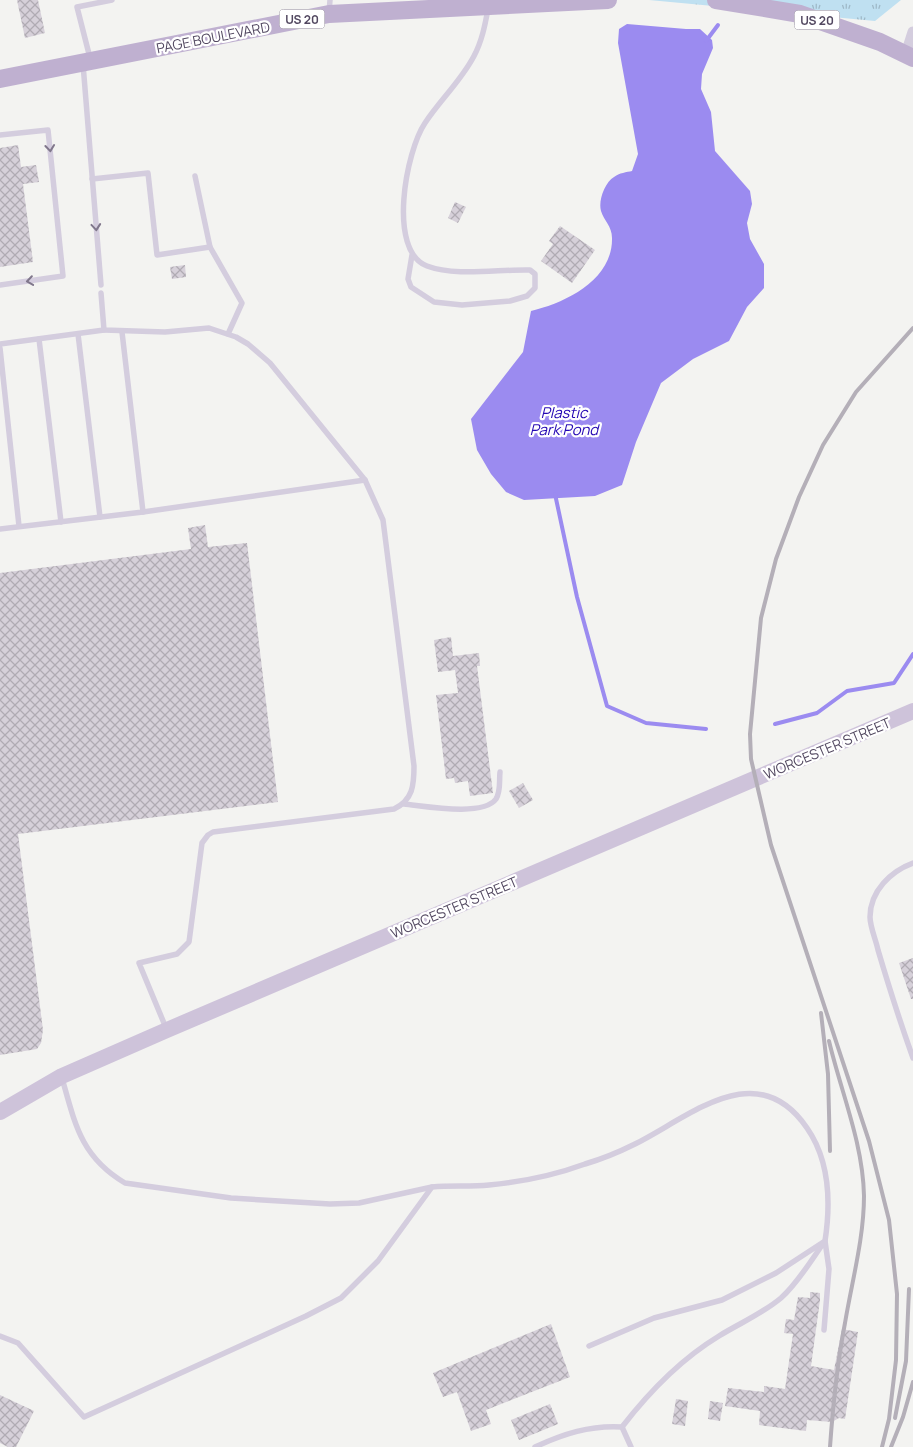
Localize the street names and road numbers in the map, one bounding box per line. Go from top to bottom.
road number: US 20 [280,10,324,28]
road number: US 20 [794,10,840,30]
street label: PAGE BOULEVARD [155,17,271,57]
street label: WORCESTER STREET [761,712,894,783]
street label: WORCESTER STREET [388,871,521,942]

